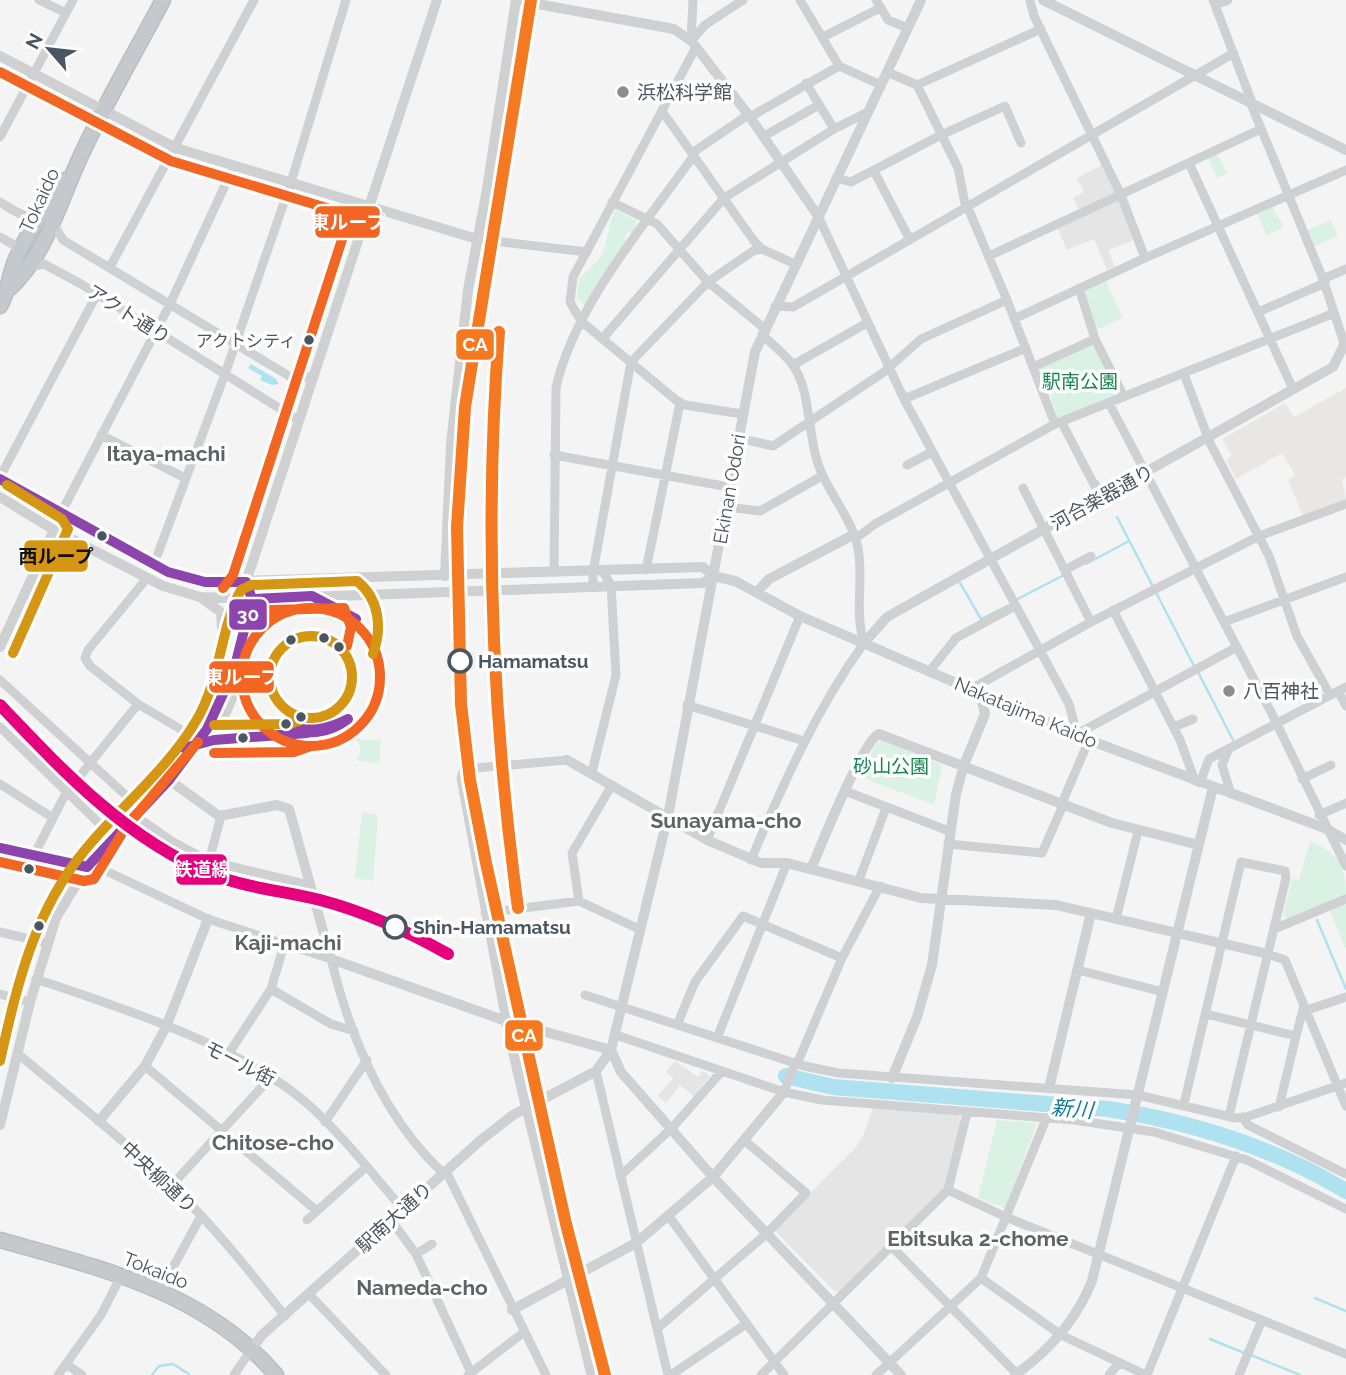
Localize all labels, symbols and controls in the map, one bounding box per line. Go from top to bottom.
north arrow [14,14,84,84]
text: N [21,29,47,53]
place label: 浜松科学館 [637,81,732,103]
marker: 浜松科学館 [615,84,631,100]
street label: Tokaido [15,164,63,236]
line badge: 東ループ [314,205,381,239]
text: 東ループ [311,211,385,233]
street label: アクト通り [83,280,175,348]
line badge: CA [455,328,495,361]
place label: アクトシティ [196,331,296,351]
marker: アクトシティ [302,333,316,347]
text: CA [462,333,488,355]
park label: 駅南公園 [1042,370,1118,392]
street label: Ekinan Odori [708,432,750,546]
district label: Itaya-machi [106,441,226,466]
street label: 河合楽器通り [1047,460,1157,534]
unlabelled marker [95,529,109,543]
line badge: 西ループ [23,539,89,573]
text: 西ループ [19,545,93,567]
line badge: 30 [228,598,268,631]
text: 30 [237,603,259,625]
unlabelled marker [317,631,331,645]
unlabelled marker [284,633,298,647]
unlabelled marker [332,640,346,654]
marker: Hamamatsu [448,649,472,673]
place label: Hamamatsu [478,650,588,672]
line badge: 東ループ [208,660,275,694]
text: 東ループ [205,666,279,688]
street label: Nakatajima Kaido [951,672,1101,752]
place label: 八百神社 [1243,680,1319,702]
marker: 八百神社 [1221,683,1237,699]
unlabelled marker [294,710,308,724]
unlabelled marker [279,717,293,731]
unlabelled marker [236,731,250,745]
park label: 砂山公園 [853,755,929,777]
district label: Sunayama-cho [650,808,802,833]
line badge: 鉄道線 [175,853,228,886]
text: 鉄道線 [173,858,231,880]
unlabelled marker [22,862,36,876]
marker: Shin-Hamamatsu [383,915,407,939]
place label: Shin-Hamamatsu [413,916,571,938]
unlabelled marker [32,919,46,933]
district label: Kaji-machi [234,930,342,955]
line badge: CA [504,1019,544,1052]
text: CA [511,1024,537,1046]
street label: モール街 [201,1036,279,1090]
water label: 新川 [1050,1094,1096,1123]
district label: Chitose-cho [212,1130,334,1155]
street label: 中央柳通り [117,1137,201,1217]
street label: 駅南大通り [351,1177,437,1257]
district label: Ebitsuka 2-chome [887,1226,1069,1251]
street label: Tokaido [120,1247,192,1293]
district label: Nameda-cho [356,1275,488,1300]

